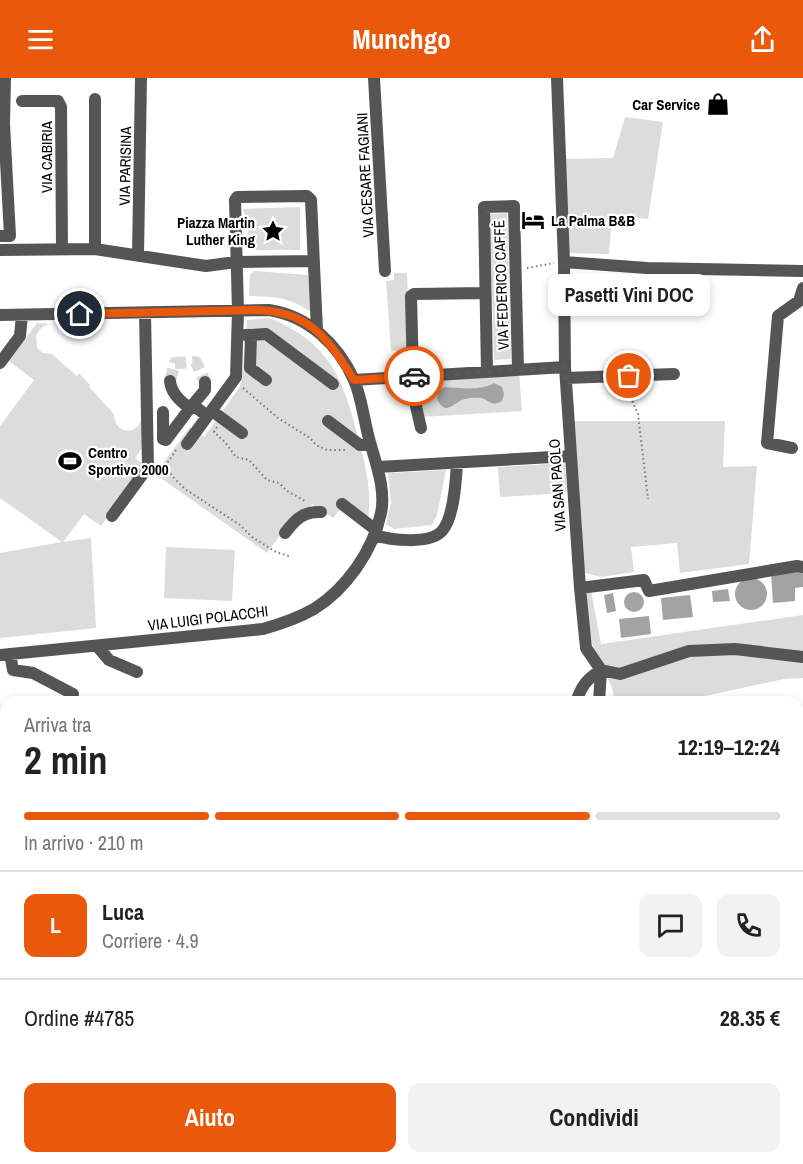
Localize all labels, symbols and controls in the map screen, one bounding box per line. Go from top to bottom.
text: Munchgo [352,21,451,57]
icon: menu [24,23,57,56]
icon: share [746,23,779,56]
shop icon: Car Service [705,91,731,117]
place label: Car Service [632,94,700,115]
street label: VIA CESARE FAGIANI [351,112,379,238]
street label: VIA CABIRIA [36,120,57,193]
street label: VIA PARISINA [114,125,136,206]
hotel icon: La Palma B&B [520,207,546,233]
place label: La Palma B&B [551,210,635,231]
place label: Piazza Martin Luther King [177,212,255,250]
place icon: Piazza Martin Luther King [260,218,286,244]
street label: VIA FEDERICO CAFFÈ [488,220,514,350]
callout: Pasetti Vini DOC [548,274,710,316]
text: Pasetti Vini DOC [564,281,694,308]
pin [54,288,105,339]
icon: home [63,297,96,330]
courier [384,346,444,406]
pin [603,350,654,401]
icon: bag [612,359,645,392]
icon: car [398,360,431,393]
street label: VIA SAN PAOLO [543,438,571,532]
place label: Centro Sportivo 2000 [88,442,169,480]
sports icon: Centro Sportivo 2000 [57,448,83,474]
street label: VIA LUIGI POLACCHI [147,600,269,636]
text: Arriva tra [24,711,91,738]
text: 12:19–12:24 [678,732,780,762]
text: 2 min [24,734,108,786]
text: In arrivo · 210 m [24,829,143,856]
button: chat [639,894,702,957]
button: phone [717,894,780,957]
text: Luca [102,897,144,927]
text: L [50,910,61,940]
text: Corriere · 4.9 [102,927,199,954]
text: Ordine #4785 [24,1003,134,1033]
text: 28.35 € [720,1003,780,1033]
button: Aiuto [24,1083,396,1152]
button: Condividi [408,1083,780,1152]

